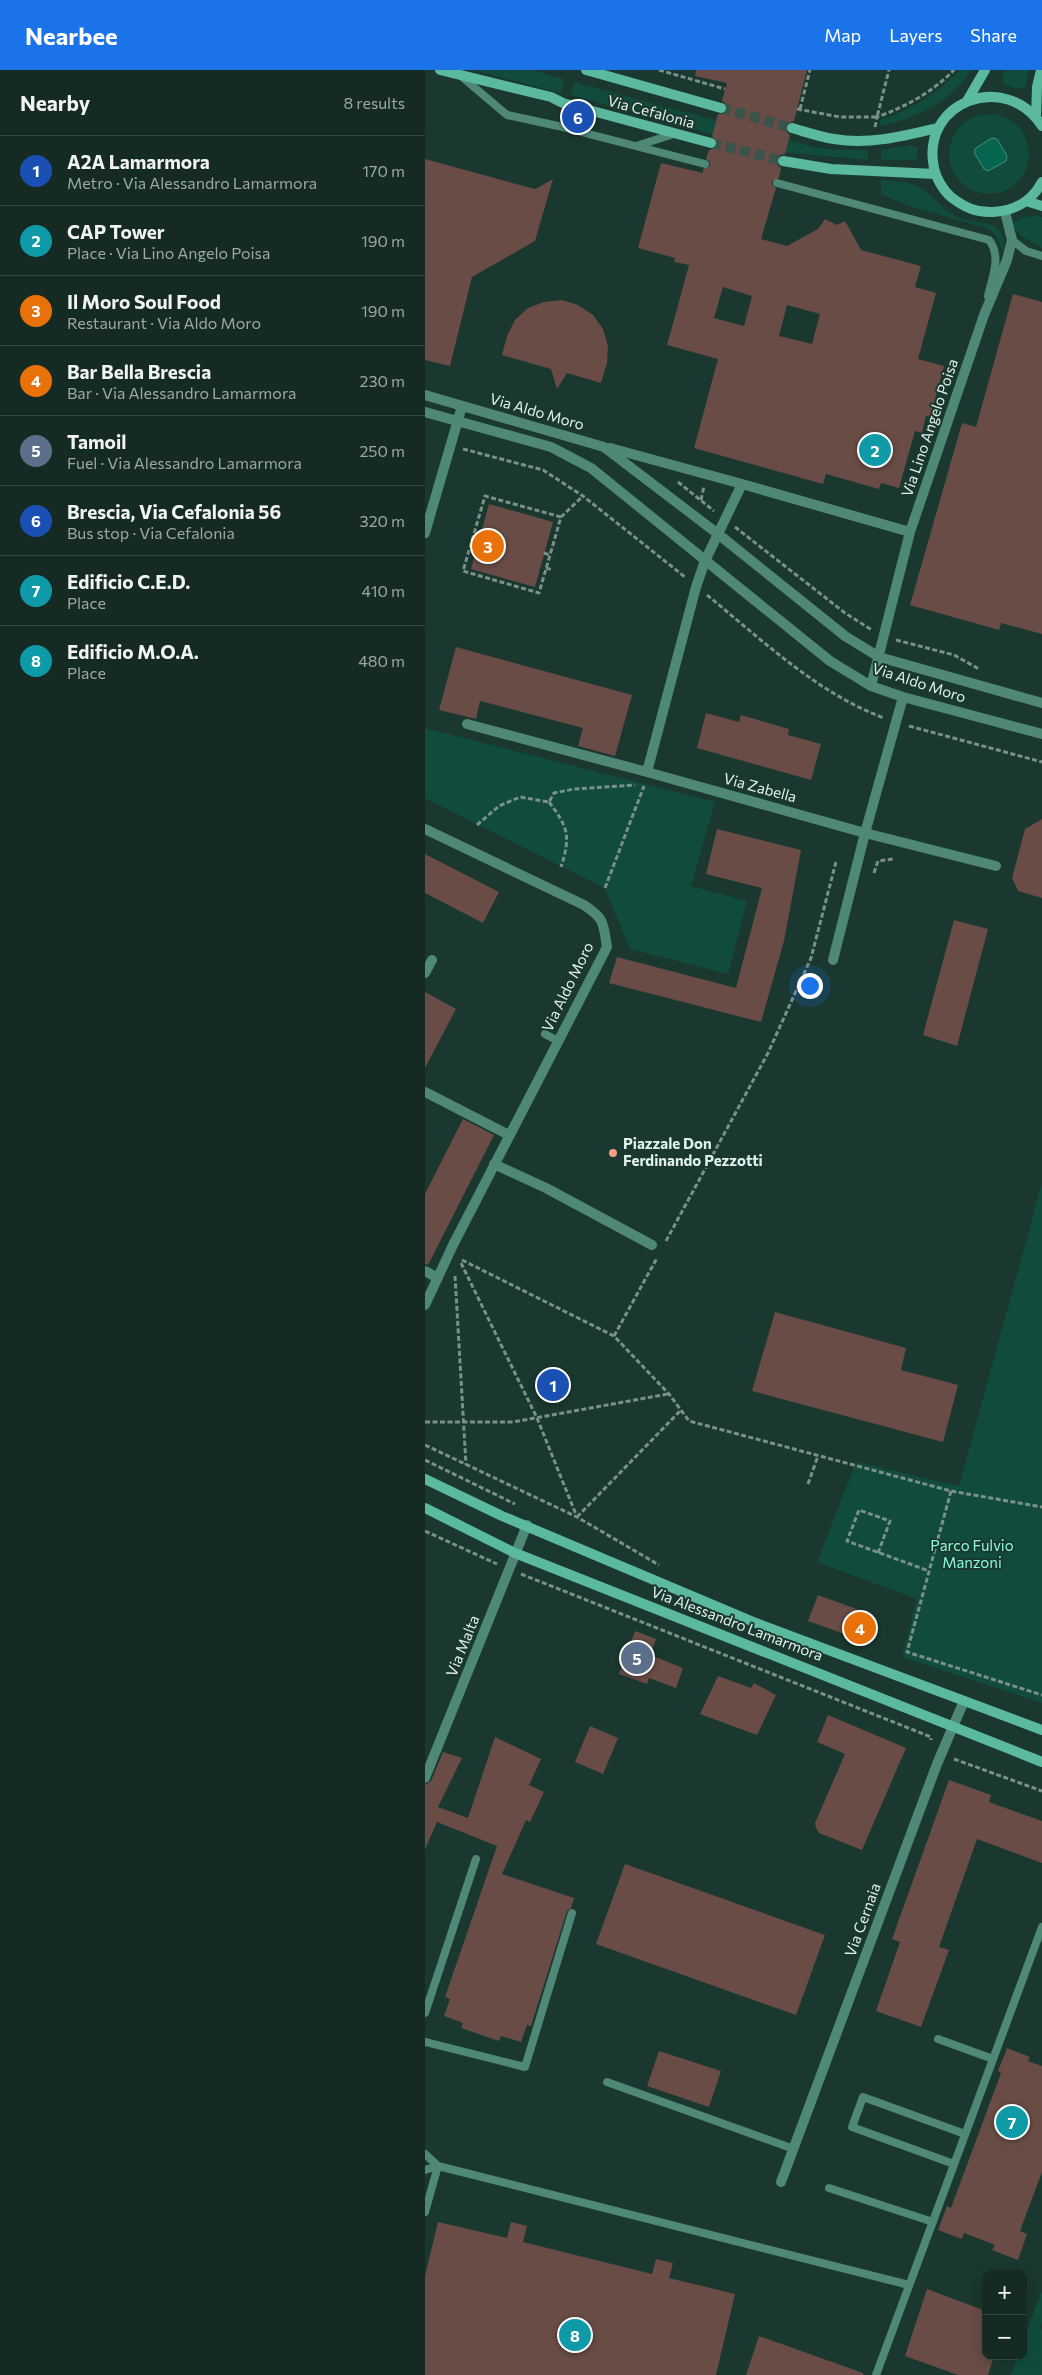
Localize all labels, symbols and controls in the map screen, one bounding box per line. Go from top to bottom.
text: Nearbee [25,21,118,50]
text: Map [824,24,861,46]
text: Layers [889,24,942,46]
text: Share [970,24,1017,46]
text: Nearby [20,90,90,115]
street label: Via Cefalonia [606,91,697,131]
text: 8 results [344,93,405,112]
pin: 6 [562,98,594,136]
text: A2A Lamarmora [67,150,210,173]
text: 1 [32,161,40,180]
text: 170 m [362,161,405,180]
text: Metro · Via Alessandro Lamarmora [67,173,317,192]
text: CAP Tower [67,220,165,243]
text: 2 [31,231,41,250]
text: 190 m [361,231,405,250]
text: Place · Via Lino Angelo Poisa [67,243,270,262]
text: Il Moro Soul Food [67,290,221,313]
text: 3 [31,301,41,320]
text: 190 m [361,301,405,320]
text: Restaurant · Via Aldo Moro [67,313,261,332]
street label: Via Lino Angelo Poisa [897,356,961,499]
text: Bar Bella Brescia [67,360,211,383]
text: 4 [31,371,41,390]
text: 230 m [360,371,405,390]
text: Bar · Via Alessandro Lamarmora [67,383,296,402]
street label: Via Aldo Moro [488,389,587,433]
text: Tamoil [67,430,126,453]
pin: 2 [859,431,891,469]
text: 5 [31,441,41,460]
text: 250 m [359,441,405,460]
text: Fuel · Via Alessandro Lamarmora [67,453,302,472]
text: Brescia, Via Cefalonia 56 [67,500,281,523]
text: 6 [31,511,41,530]
text: 320 m [360,511,405,530]
text: Bus stop · Via Cefalonia [67,523,235,542]
pin: 3 [472,527,504,565]
text: Edificio C.E.D. [67,570,190,593]
text: 7 [32,581,40,600]
text: 410 m [362,581,405,600]
text: Place [67,593,106,612]
text: Edificio M.O.A. [67,640,199,663]
text: 8 [31,651,41,670]
text: 480 m [358,651,405,670]
street label: Via Aldo Moro [870,658,968,706]
text: Place [67,663,106,682]
street label: Via Zabella [722,769,799,805]
street label: Via Aldo Moro [538,939,597,1034]
your location [797,973,823,999]
place label: Piazzale Don Ferdinando Pezzotti [623,1134,763,1169]
marker: Piazzale Don Ferdinando Pezzotti [607,1147,619,1159]
pin: 1 [537,1366,569,1404]
park label: Parco Fulvio Manzoni [930,1536,1014,1571]
street label: Via Alessandro Lamarmora [649,1582,826,1664]
pin: 4 [844,1609,876,1647]
street label: Via Malta [442,1612,483,1679]
pin: 5 [621,1639,653,1677]
street label: Via Cernaia [840,1880,884,1959]
pin: 7 [996,2103,1028,2141]
map controls [982,2270,1027,2360]
button: + [982,2270,1027,2315]
button: − [982,2315,1027,2360]
pin: 8 [559,2316,591,2354]

